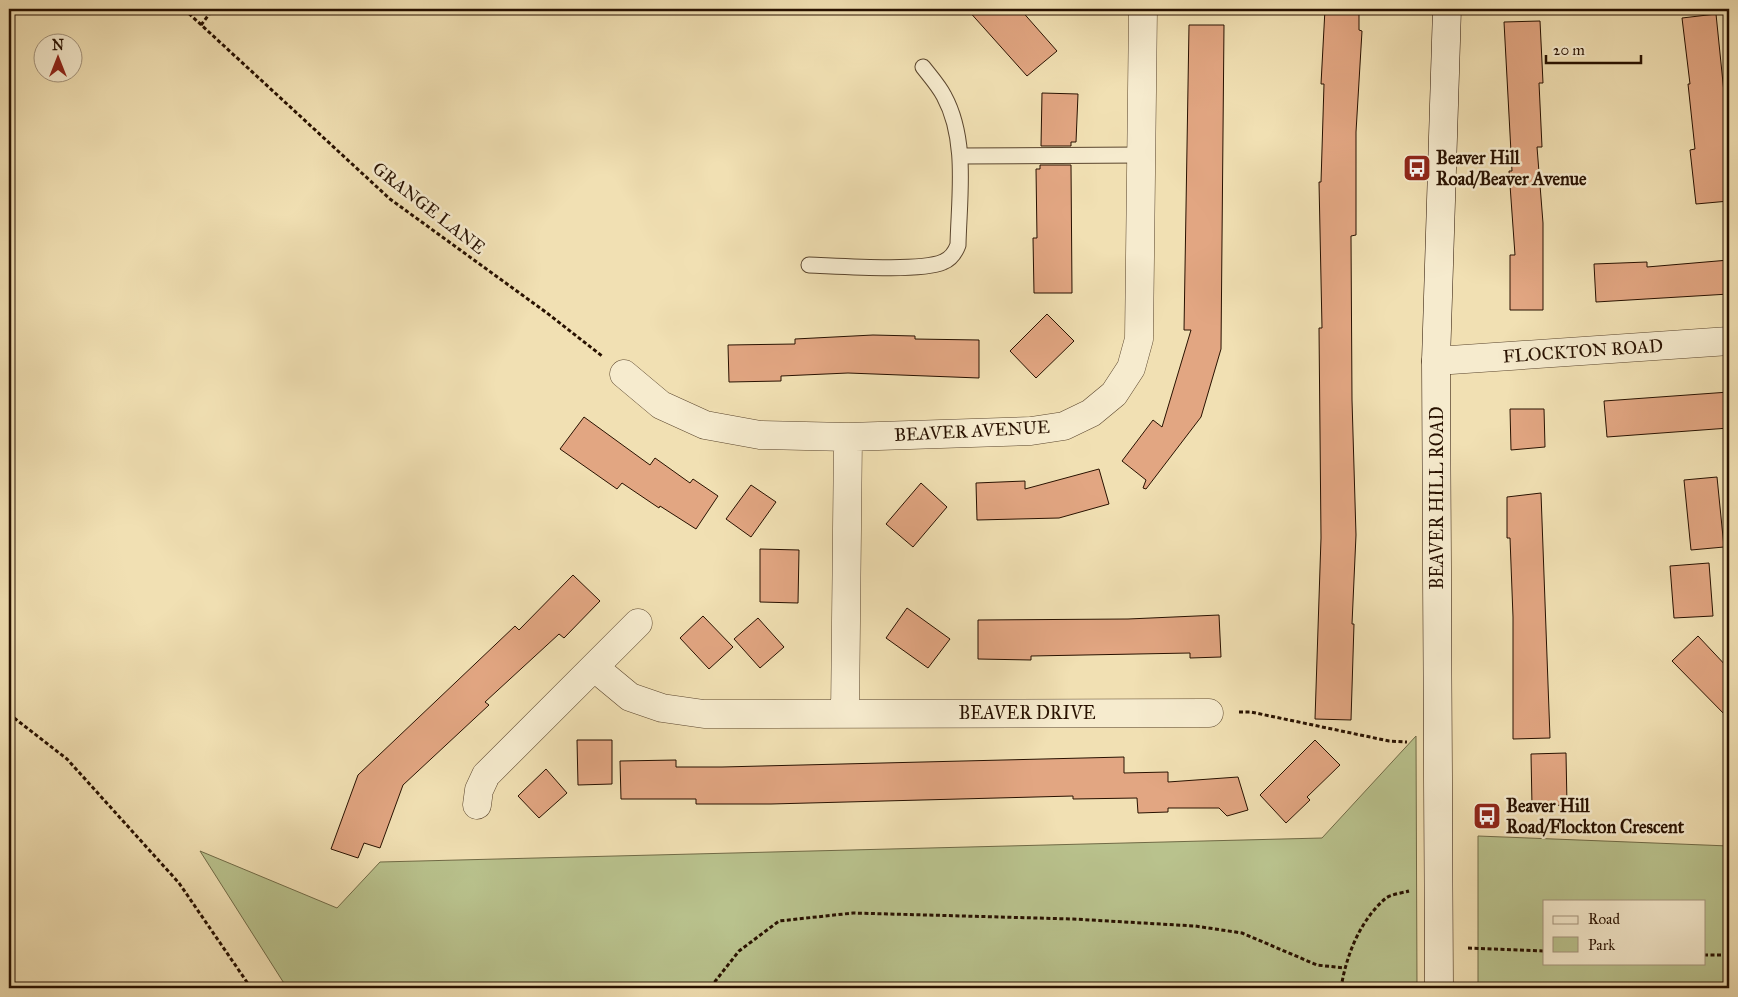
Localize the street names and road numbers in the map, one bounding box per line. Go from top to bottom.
street label: GRANGE LANE [368,157,490,259]
street label: FLOCKTON ROAD [1502,334,1664,368]
street label: BEAVER HILL ROAD [1426,406,1448,590]
street label: BEAVER AVENUE [894,416,1051,446]
street label: BEAVER DRIVE [958,702,1096,724]

